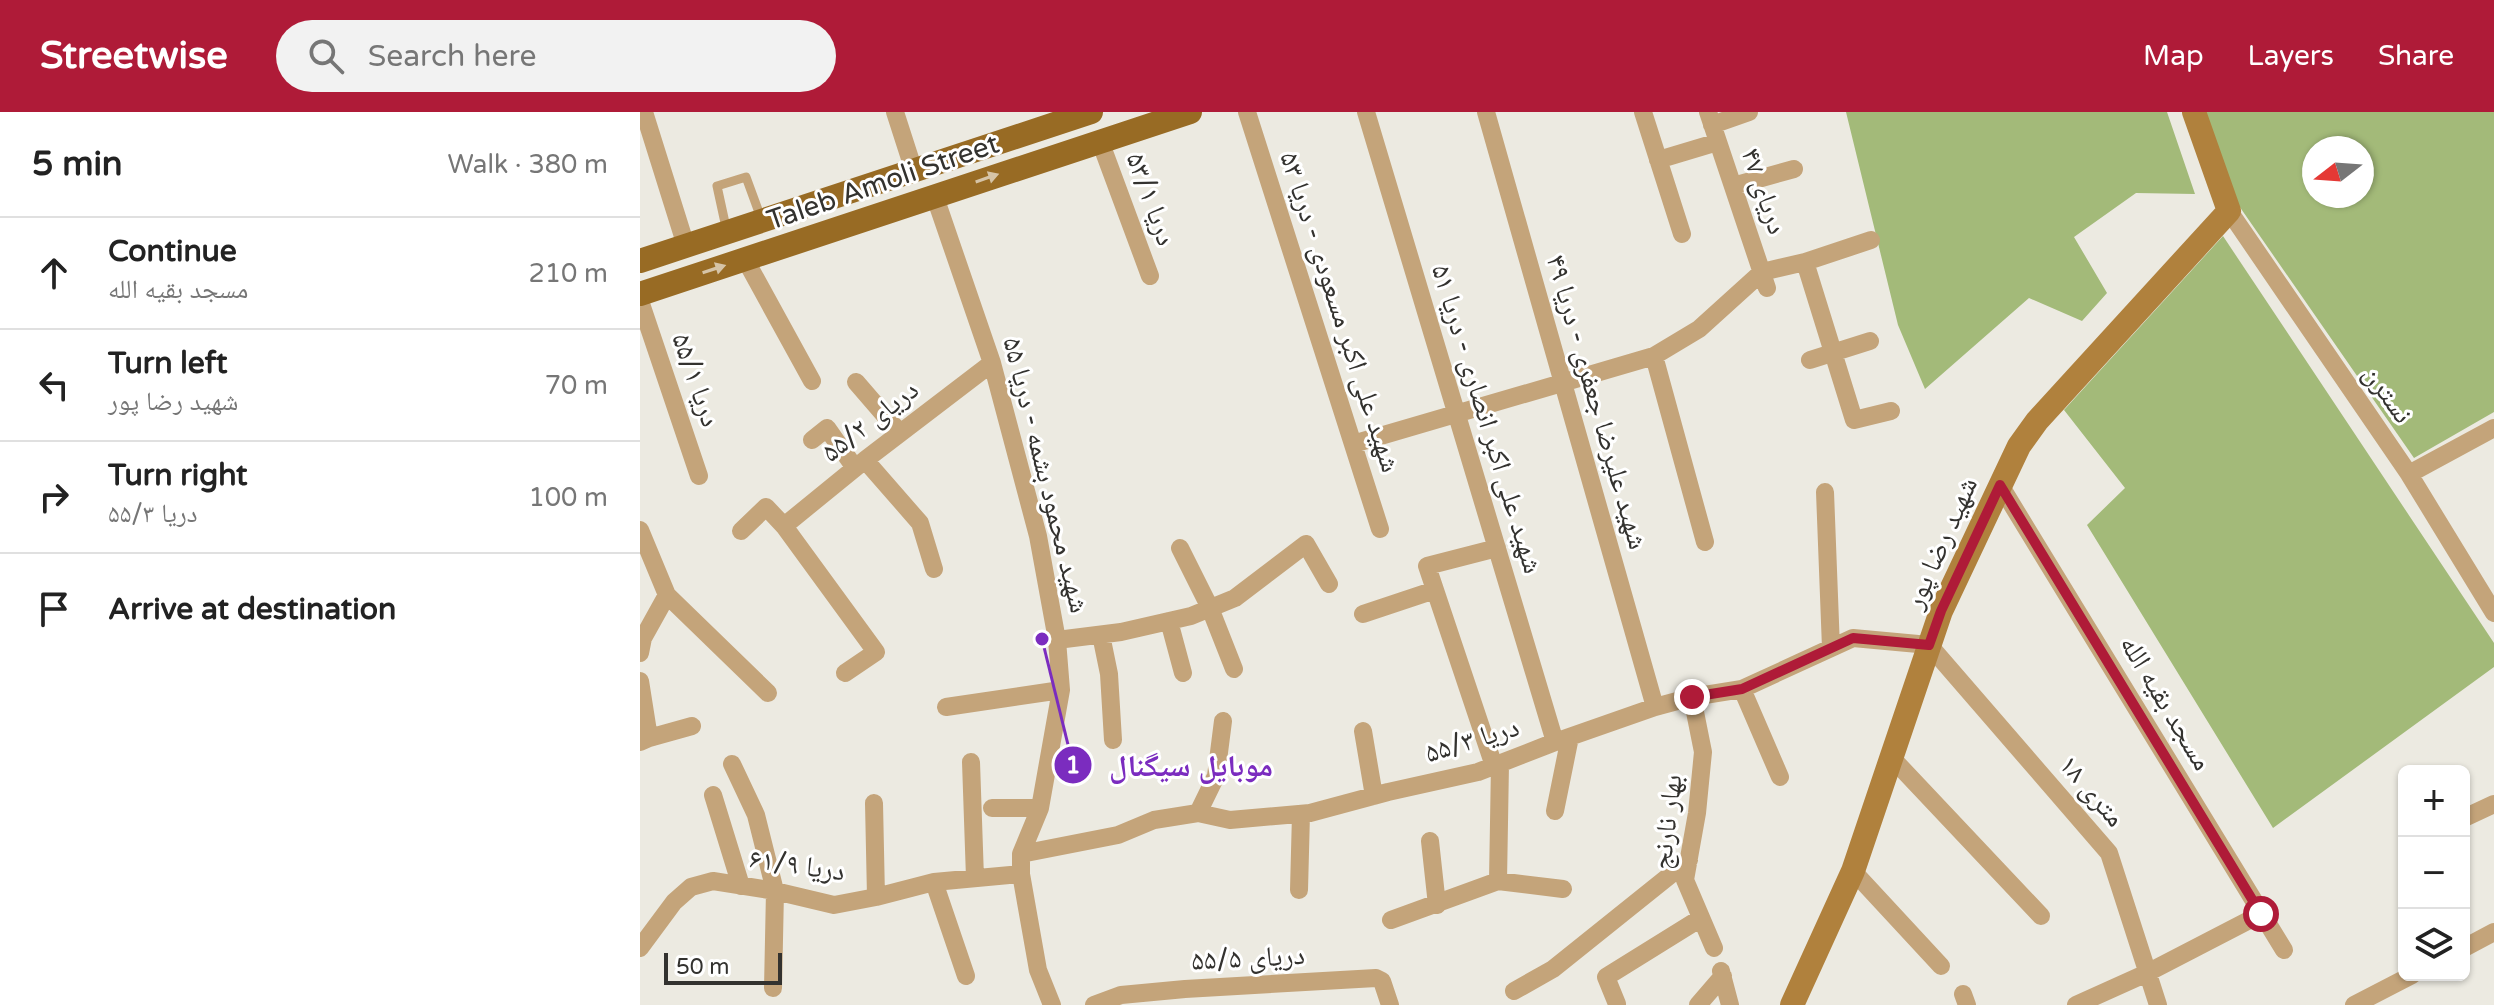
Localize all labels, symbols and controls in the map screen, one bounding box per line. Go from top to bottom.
search box [276,20,836,92]
text: Streetwise [40,33,228,79]
icon: search [304,34,348,78]
text: Search here [368,38,536,75]
text: Map [2143,39,2204,73]
text: Layers [2248,39,2334,73]
text: Share [2378,39,2454,73]
street label: Taleb Amoli Street [763,126,1004,238]
north arrow [2302,136,2374,208]
street label: دریای ۴۷ [1733,143,1795,239]
text: 5 min [32,144,123,185]
street label: دریا ۵۳/۱ [1119,148,1183,250]
street label: شهید علی اکبر مسعودی - دریا ۵۳ [1272,148,1408,476]
text: Walk · 380 m [448,149,608,180]
one-way arrow [976,172,1000,184]
text: Continue [108,233,237,270]
icon: ahead [32,251,76,295]
street label: شهید علیرضا جعفری - دریا ۴۹ [1539,251,1655,553]
text: 210 m [528,258,608,289]
street label: شهید علی اکبر انصاری - دریا ۵۱ [1424,260,1550,578]
one-way arrow [703,263,727,275]
text: مسجد بقیه الله [108,274,248,305]
street label: دریا ۵۵/۱ [664,329,728,431]
street label: شهید محمود بشمه - دریا ۵۵ [995,334,1097,616]
text: Turn left [108,345,227,382]
street label: نسترن [2356,358,2420,430]
icon: left [32,363,76,407]
text: 70 m [545,370,608,401]
street label: دریای ۵۵/۲ [815,373,925,469]
text: شهید رضا پور [108,386,238,417]
text: Turn right [108,457,248,494]
street label: شهید رضا پور [1897,472,1985,615]
icon: right [32,475,76,519]
text: 100 m [528,482,608,513]
text: دریا ۵۵/۳ [108,498,198,529]
icon: arrive [32,587,76,631]
text: Arrive at destination [108,591,396,628]
street label: مسجد بقیه الله [2112,629,2220,777]
route end [1674,679,1710,715]
street label: دریا ۵۵/۳ [1421,710,1523,770]
callout: موبایل سیگنال [1053,738,1289,792]
text: موبایل سیگنال [1109,748,1273,785]
street label: ۱۸ متری [2052,748,2132,834]
text: 1 [1065,751,1081,780]
map controls [2398,765,2470,981]
button: + [2398,765,2470,837]
street label: بهار نارنج [1644,773,1690,871]
button: − [2398,837,2470,909]
street label: دریا ۶۱/۹ [747,841,847,889]
route start [2243,896,2279,932]
button: layers [2398,909,2470,981]
street label: دریای ۵۵/۵ [1190,938,1306,978]
scale bar [664,949,782,985]
text: 50 m [676,954,730,980]

